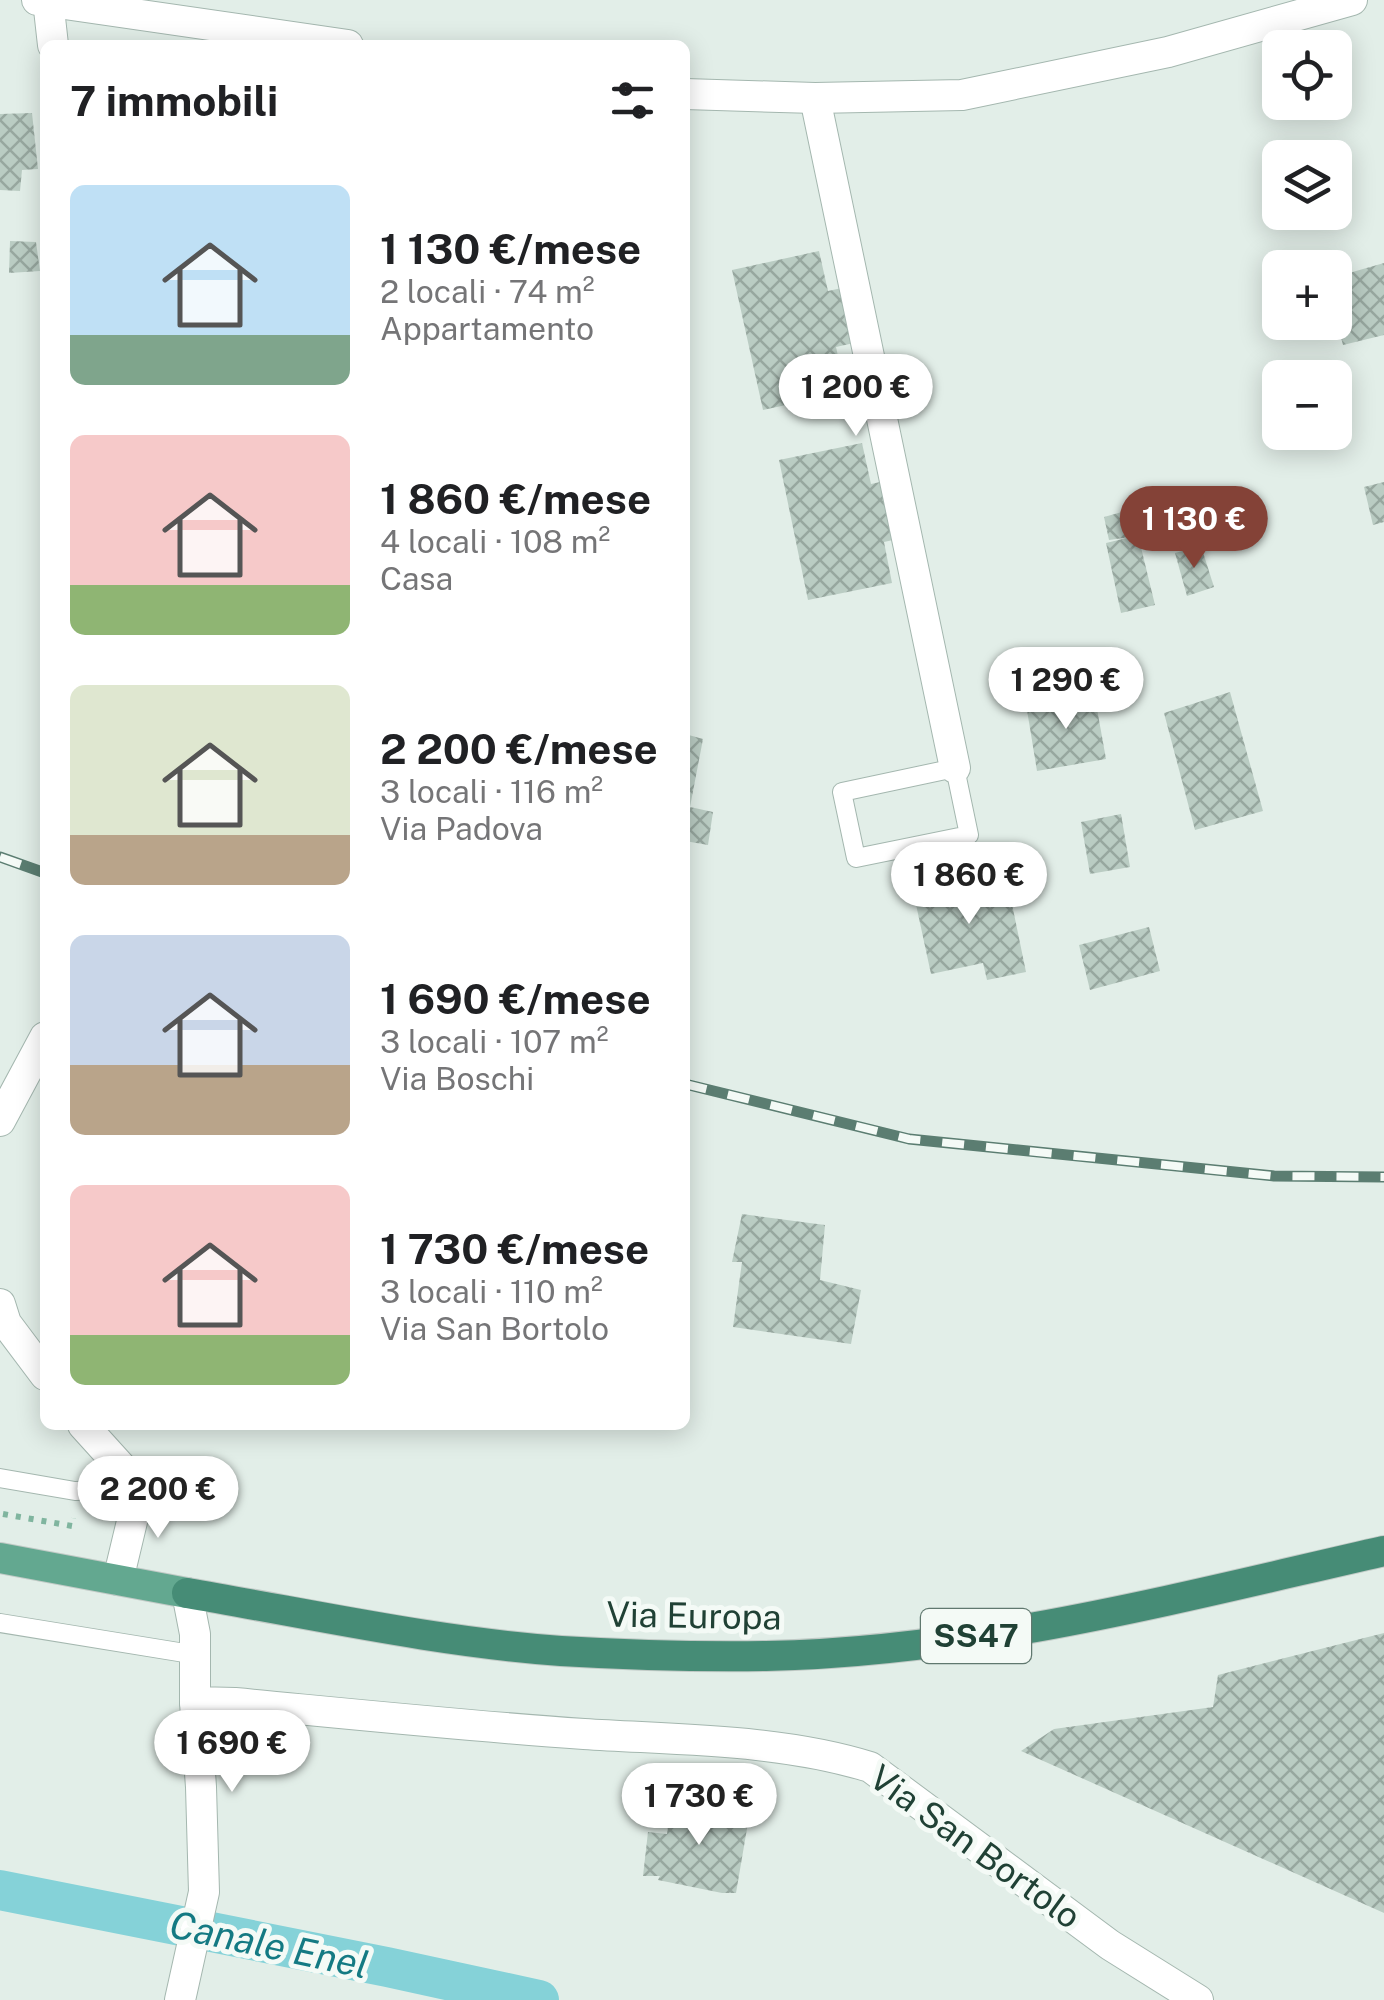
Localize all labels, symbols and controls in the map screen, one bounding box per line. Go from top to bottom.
map controls [1262,30,1352,450]
button: locate [1262,30,1352,120]
icon: filters [605,73,660,128]
text: 7 immobili [70,76,278,125]
button: layers [1262,140,1352,230]
text: 1 130 €/mese [380,224,641,273]
icon: home [150,225,270,345]
button: + [1262,250,1352,340]
text: 2 locali · 74 m² [380,273,595,310]
text: Appartamento [380,310,594,347]
pin: 1 200 € [764,354,948,439]
button: − [1262,360,1352,450]
text: 1 200 € [801,368,911,405]
text: 1 860 €/mese [380,474,651,523]
icon: home [150,475,270,595]
pin: 1 130 € [1102,486,1286,571]
text: 1 130 € [1142,500,1246,537]
text: 4 locali · 108 m² [380,523,610,560]
text: Casa [380,560,453,597]
pin: 1 290 € [974,647,1158,732]
text: 1 290 € [1011,661,1121,698]
text: 2 200 €/mese [380,724,658,773]
icon: home [150,725,270,845]
text: 3 locali · 116 m² [380,773,603,810]
text: Via Padova [380,810,543,847]
pin: 1 860 € [877,842,1061,927]
text: 1 860 € [913,856,1025,893]
text: 1 690 €/mese [380,974,651,1023]
icon: home [150,975,270,1095]
text: 3 locali · 107 m² [380,1023,608,1060]
text: Via Boschi [380,1060,534,1097]
text: 1 730 €/mese [380,1224,649,1273]
icon: home [150,1225,270,1345]
text: 3 locali · 110 m² [380,1273,603,1310]
text: Via San Bortolo [380,1310,609,1347]
pin: 2 200 € [66,1456,250,1541]
text: 2 200 € [99,1470,217,1507]
street label: Via Europa [606,1593,782,1638]
road number: SS47 [921,1609,1031,1663]
pin: 1 690 € [140,1710,324,1795]
text: 1 690 € [176,1724,288,1761]
street label: Via San Bortolo [862,1756,1089,1937]
pin: 1 730 € [607,1763,791,1848]
text: 1 730 € [644,1777,754,1814]
water label: Canale Enel [166,1901,373,1988]

